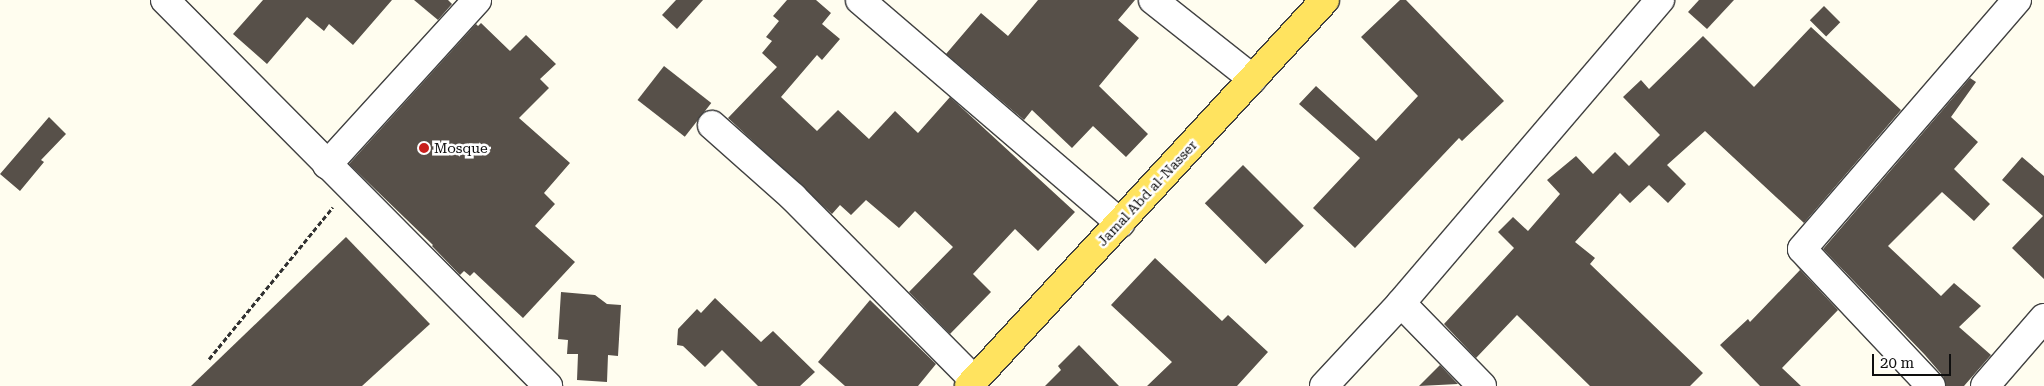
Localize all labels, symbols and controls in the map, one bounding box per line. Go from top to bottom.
street label: Jamal Abd al-Nasser [1094,137,1200,249]
place label: Mosque [434,140,488,156]
marker: Mosque [418,142,430,154]
scale bar [1874,344,1953,376]
text: 20 m [1880,354,1914,372]

